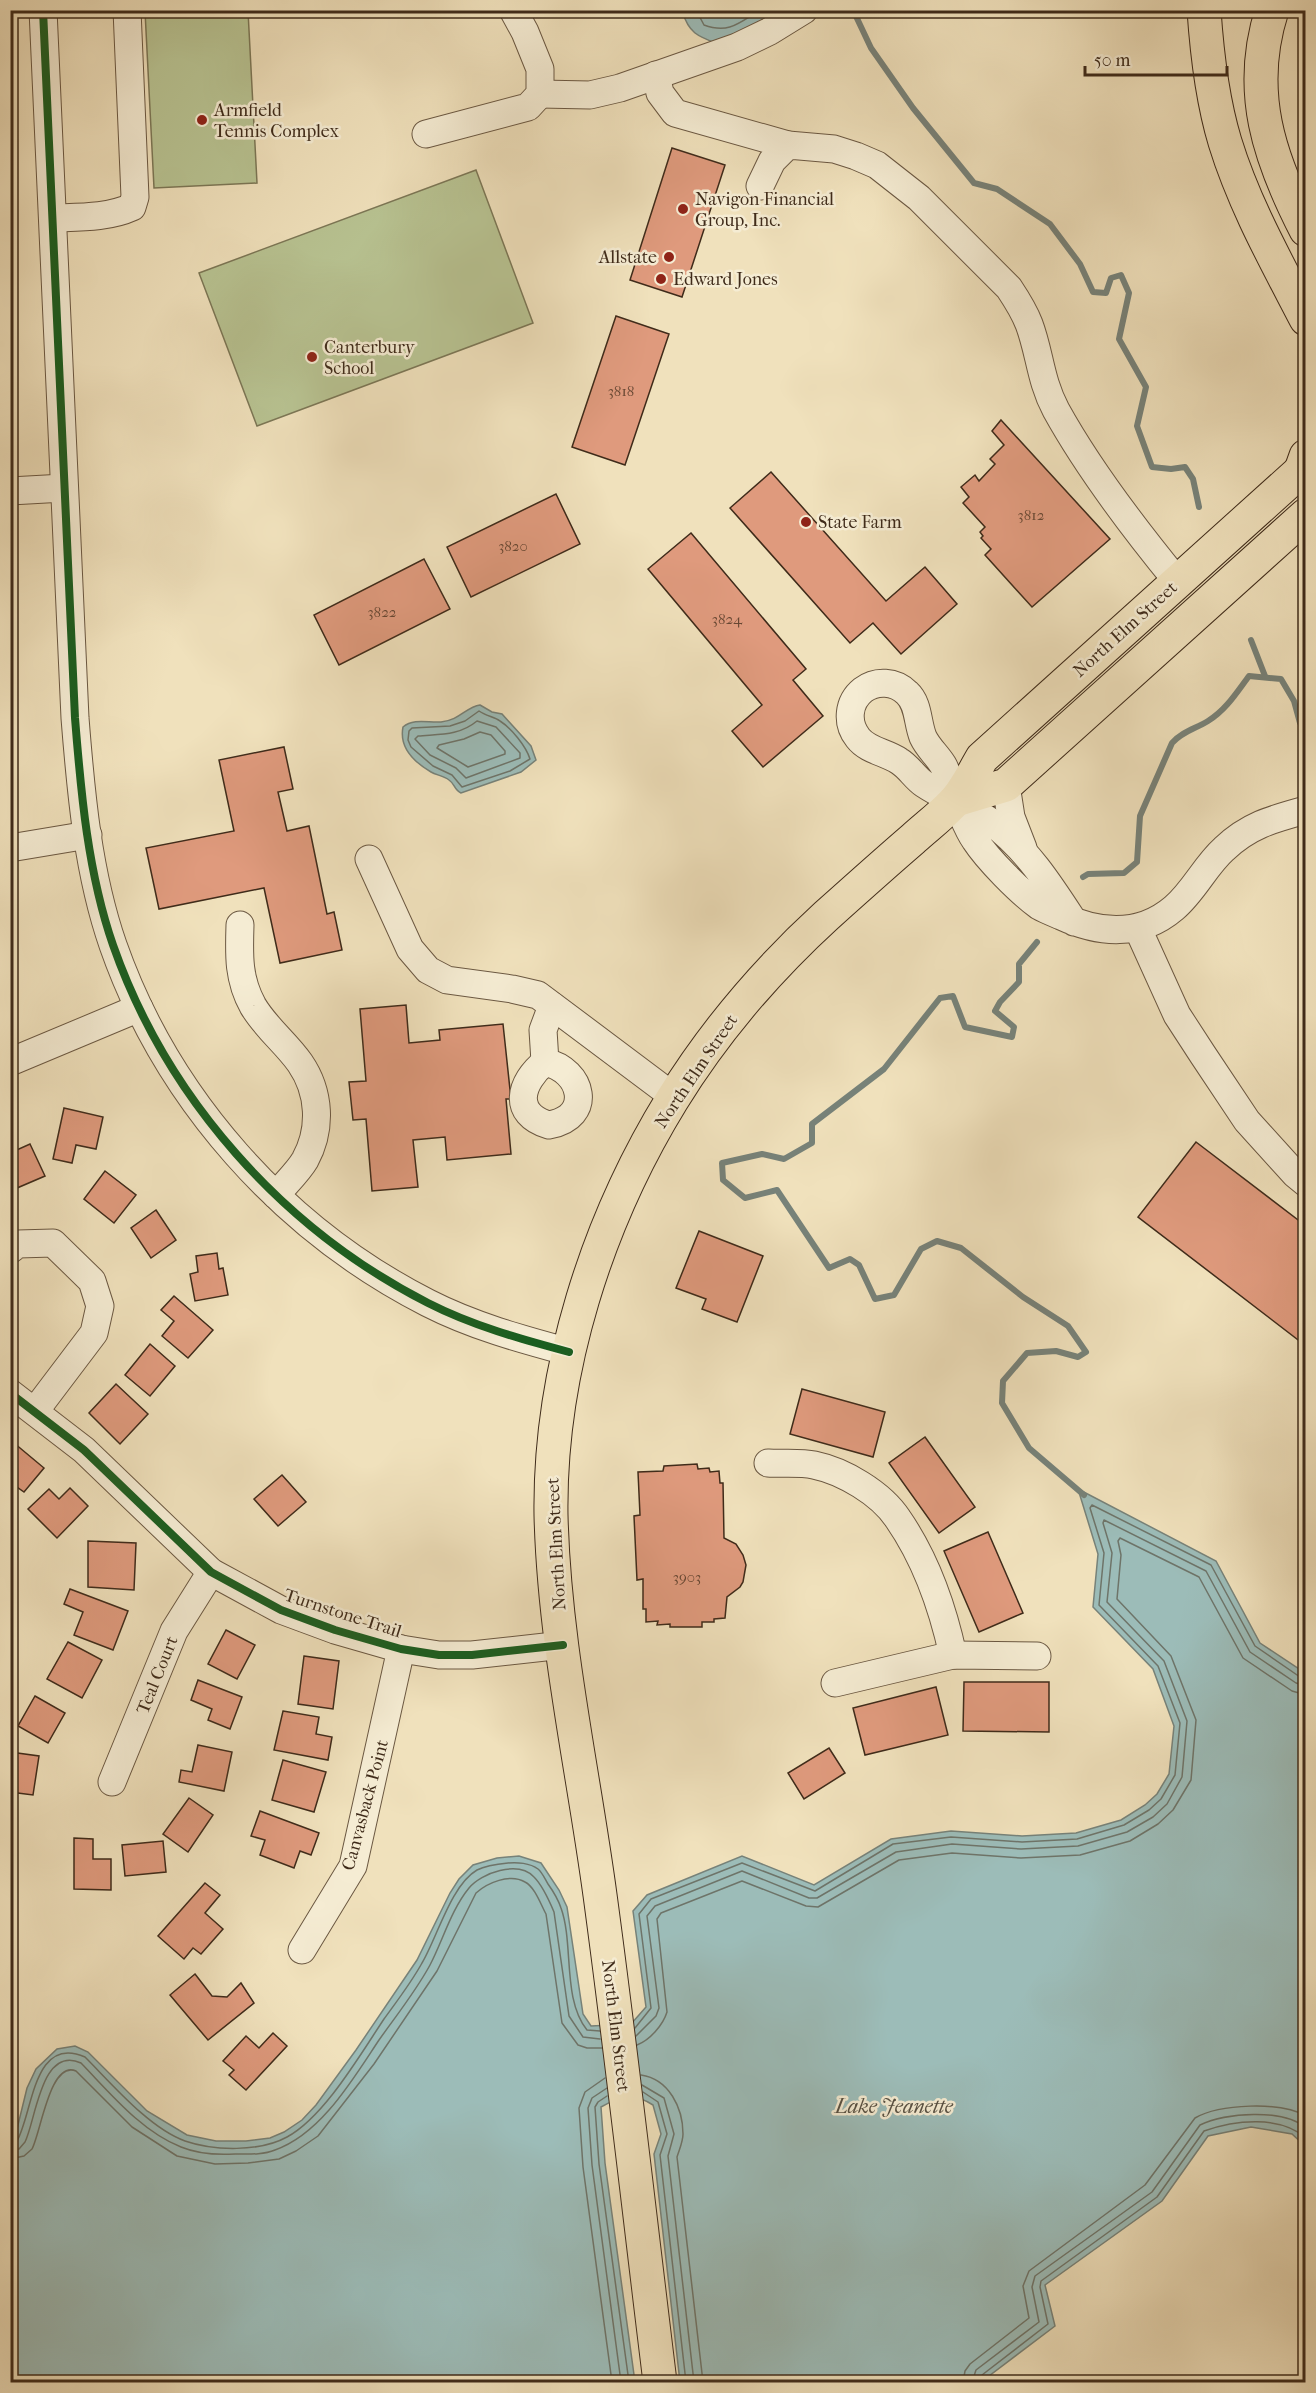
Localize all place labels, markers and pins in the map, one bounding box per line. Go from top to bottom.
place label: Armfield Tennis Complex [213,100,340,142]
marker: Armfield Tennis Complex [195,113,209,127]
place label: Navigon Financial Group, Inc. [695,189,834,231]
marker: Navigon Financial Group, Inc. [676,202,690,216]
place label: Allstate [598,247,657,268]
marker: Allstate [662,250,676,264]
place label: Edward Jones [673,269,778,290]
marker: Edward Jones [654,272,668,286]
place label: Canterbury School [324,337,416,379]
marker: Canterbury School [305,350,319,364]
place label: State Farm [818,512,902,533]
marker: State Farm [799,515,813,529]

